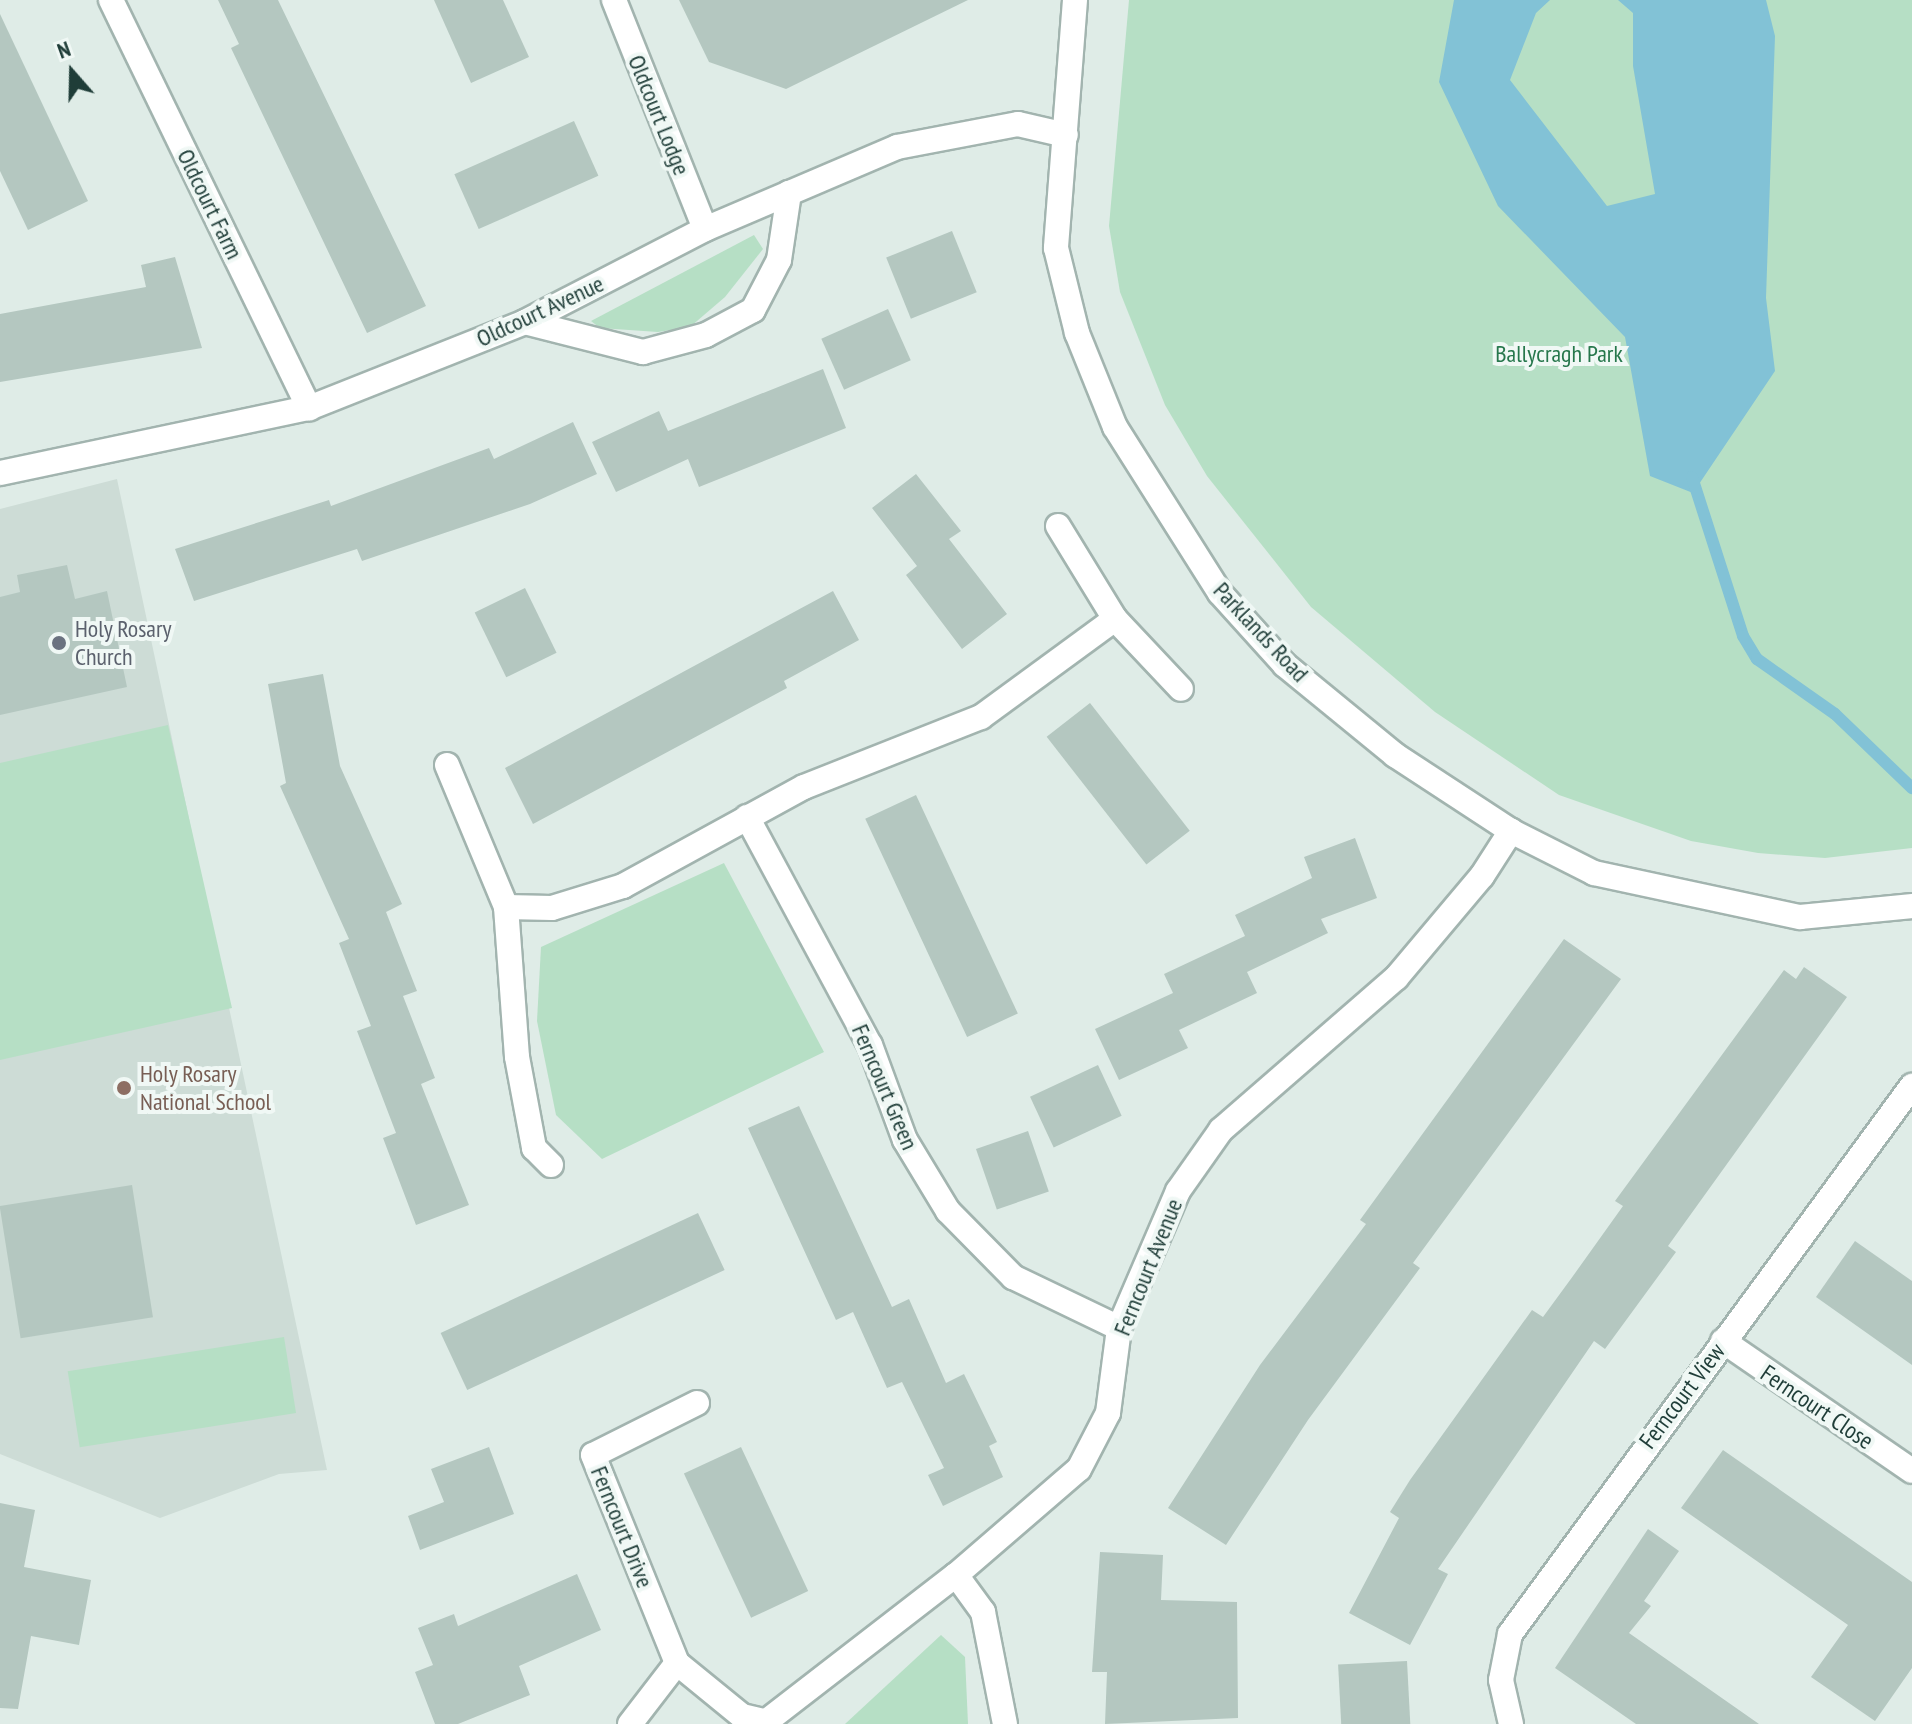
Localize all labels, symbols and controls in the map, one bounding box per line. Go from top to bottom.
north arrow [32,32,112,112]
text: N [53,34,74,65]
street label: Oldcourt Lodge [622,51,696,179]
street label: Oldcourt Farm [171,144,249,264]
street label: Oldcourt Avenue [472,269,608,353]
park label: Ballycragh Park [1495,340,1623,368]
street label: Parklands Road [1208,576,1314,688]
place label: Holy Rosary Church [75,615,172,671]
marker: Holy Rosary Church [50,634,68,652]
street label: Ferncourt Green [846,1020,924,1154]
place label: Holy Rosary National School [140,1060,271,1116]
marker: Holy Rosary National School [115,1079,133,1097]
street label: Ferncourt Avenue [1107,1194,1189,1340]
street label: Ferncourt View [1633,1337,1731,1455]
street label: Ferncourt Close [1755,1359,1879,1455]
street label: Ferncourt Drive [585,1462,659,1592]

